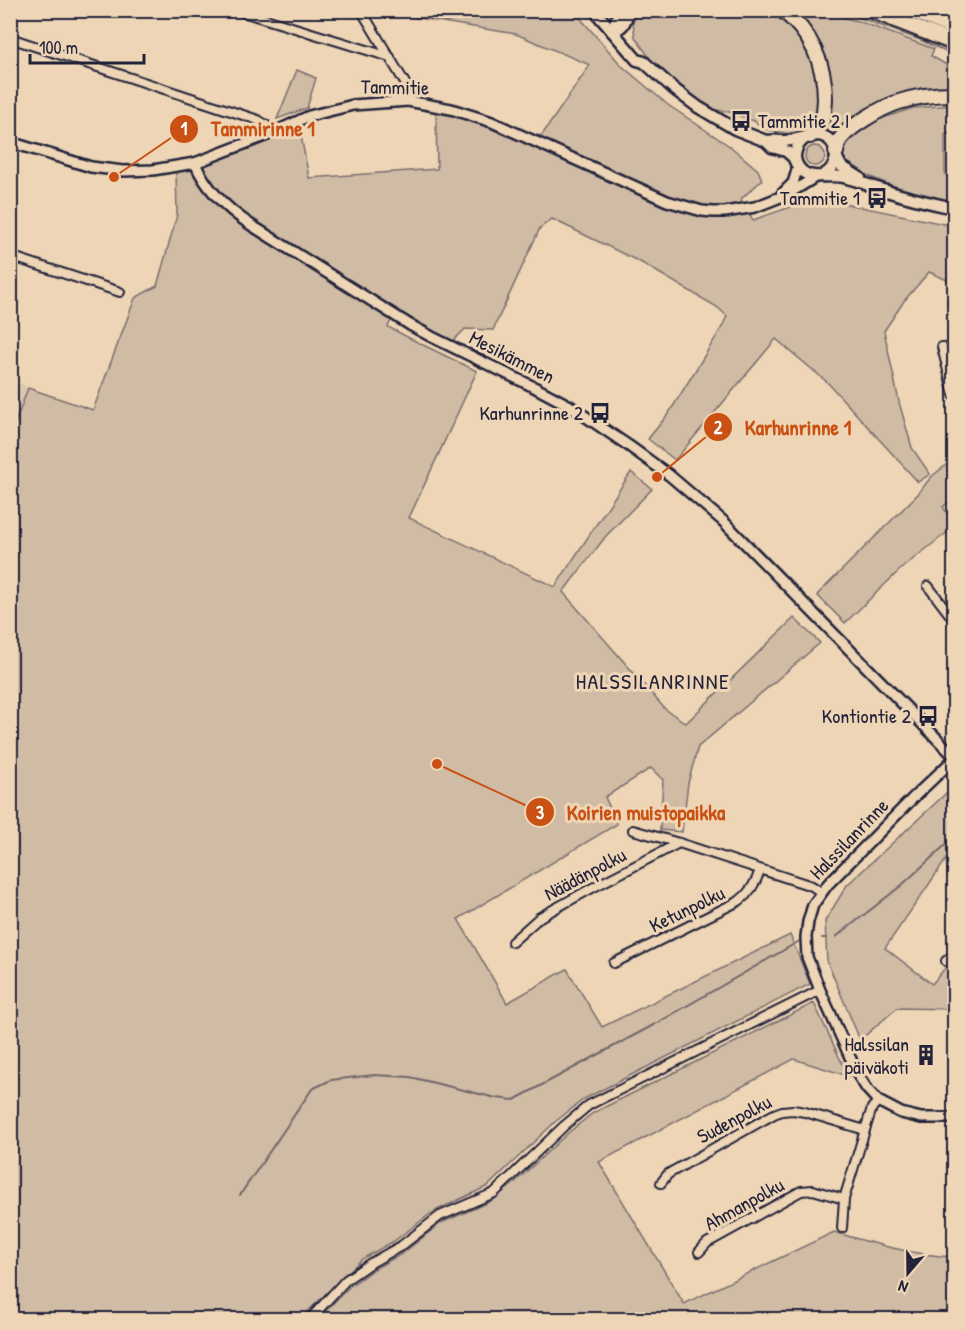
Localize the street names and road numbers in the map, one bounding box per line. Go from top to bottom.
street label: Tammitie [361,72,429,101]
street label: Mesikämmen [465,324,560,390]
street label: Halssilanrinne [803,792,894,885]
street label: Näädänpolku [539,841,631,906]
street label: Ketunpolku [645,879,729,938]
street label: Sudenpolku [692,1088,776,1149]
street label: Ahmanpolku [699,1171,788,1236]

